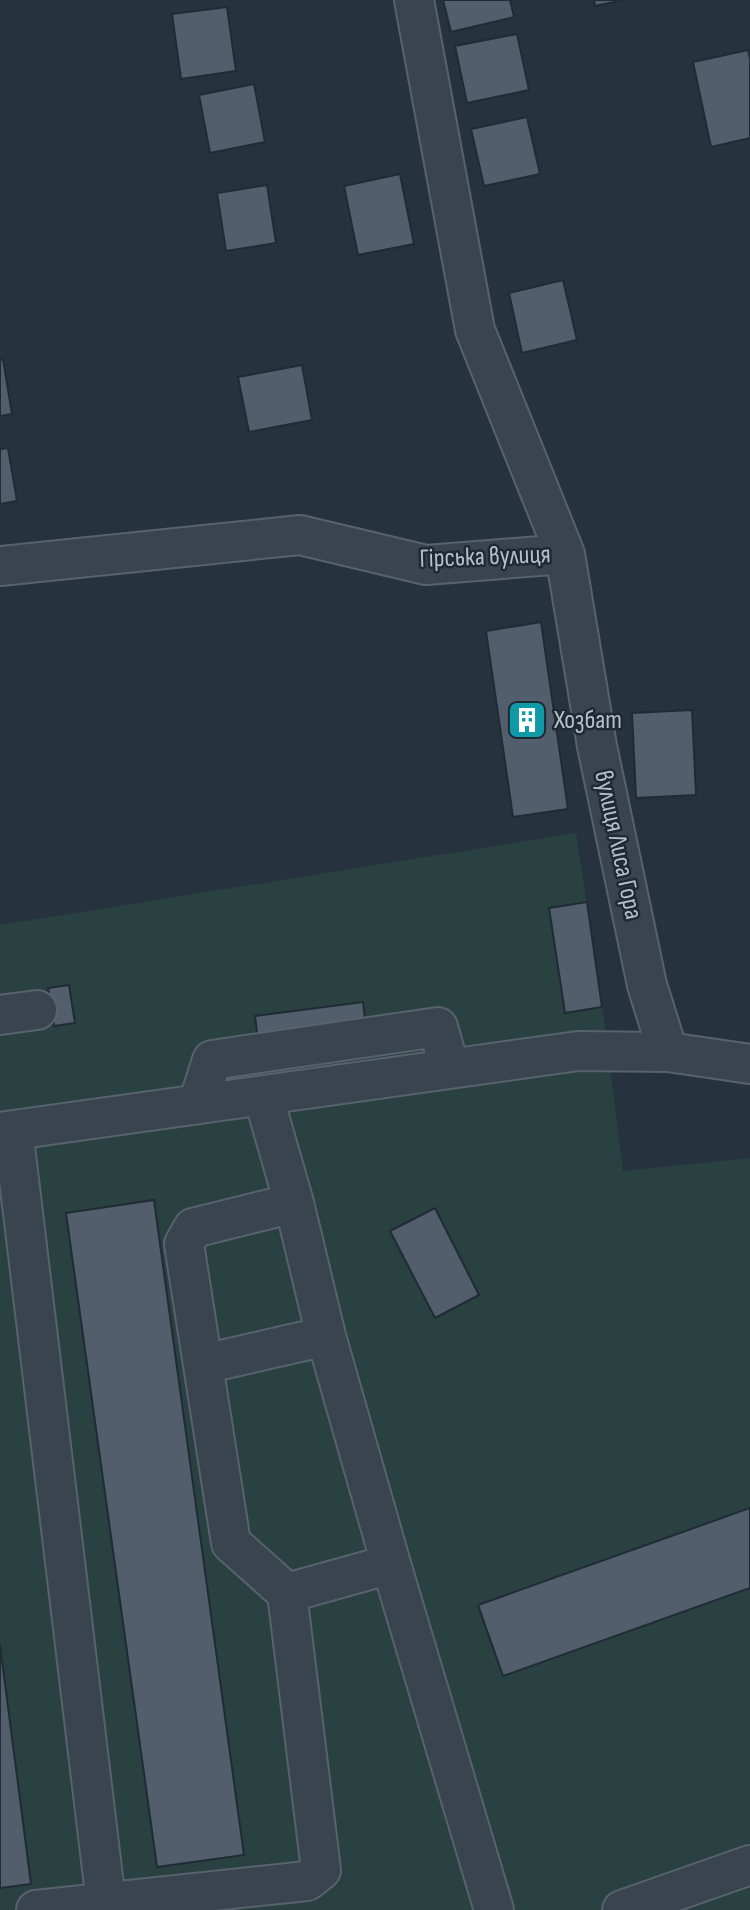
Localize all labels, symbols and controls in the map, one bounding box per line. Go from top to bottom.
street label: Гірська вулиця [419,539,551,575]
building icon: Хозбат [506,699,548,741]
place label: Хозбат [553,705,622,736]
street label: вулиця Лиса Гора [587,768,649,922]

